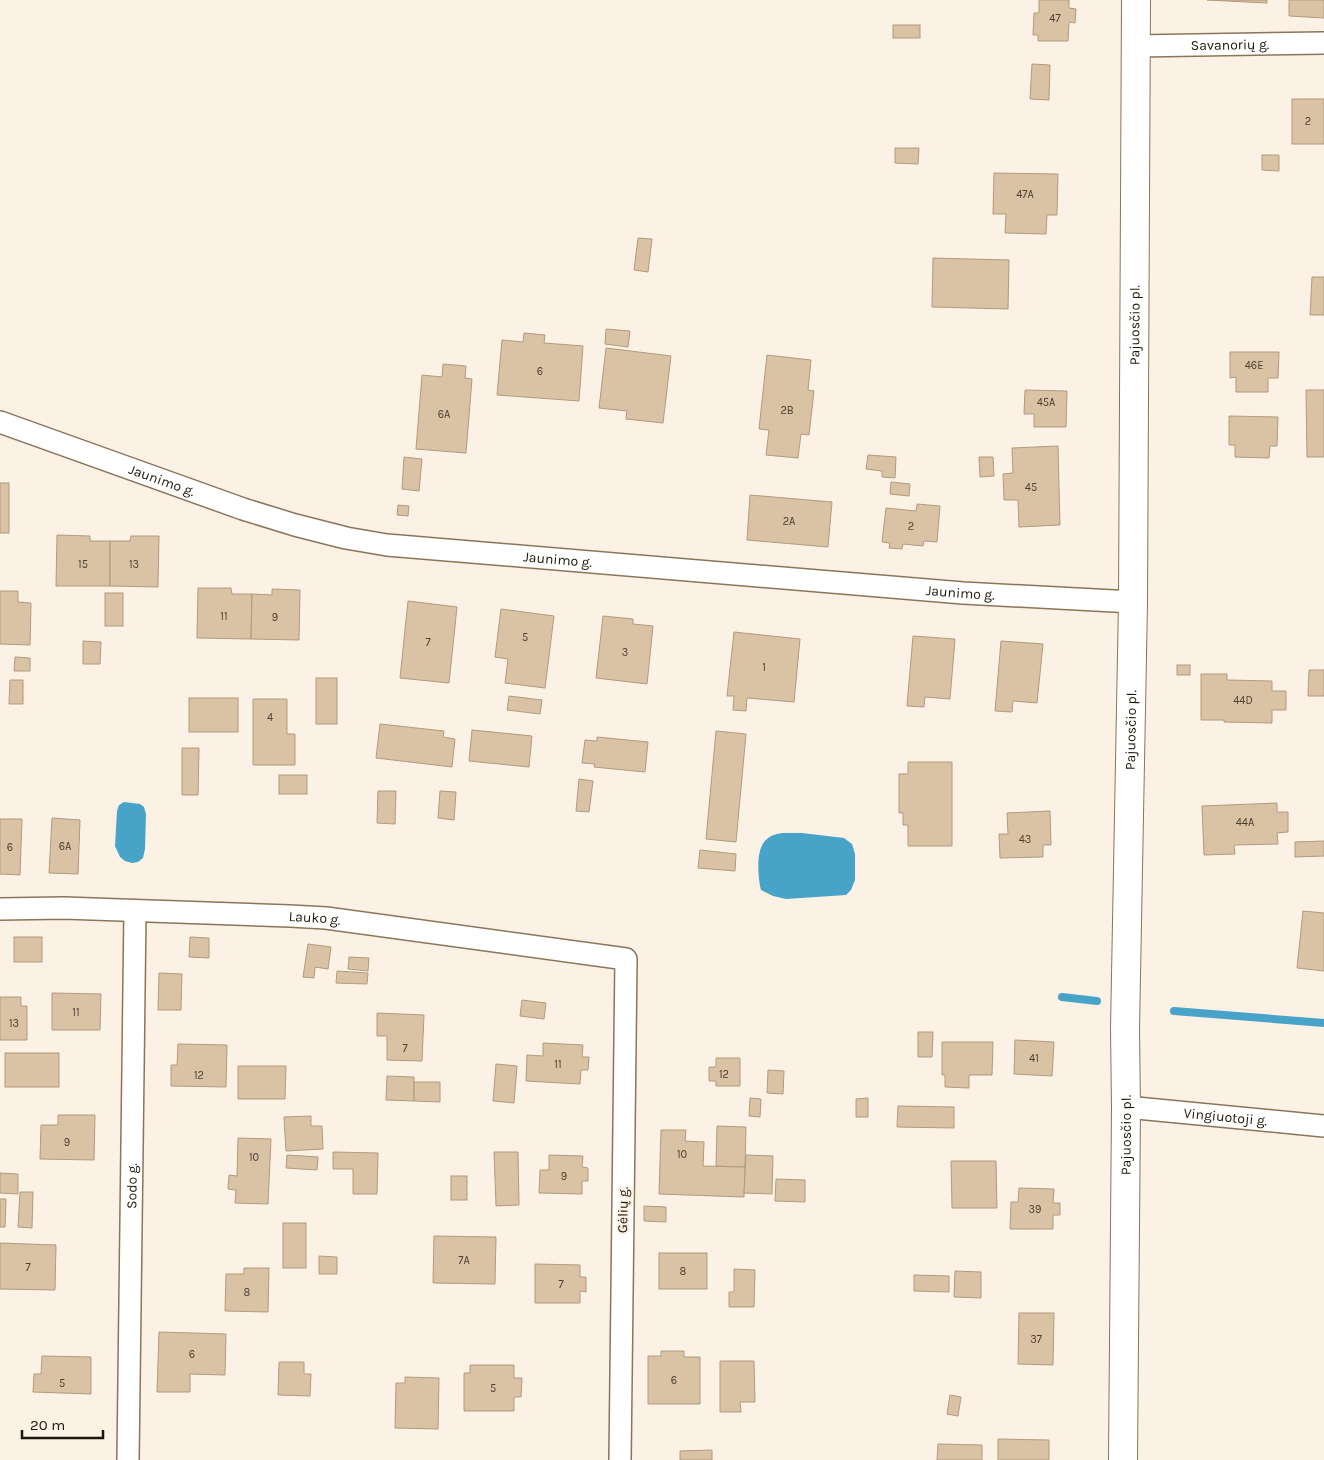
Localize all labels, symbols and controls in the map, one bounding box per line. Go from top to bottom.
house number: 47 [1049,12,1061,25]
street label: Savanorių g. [1191,35,1270,54]
house number: 2 [1305,115,1311,128]
house number: 47A [1016,188,1034,201]
street label: Pajuosčio pl. [1126,284,1143,365]
house number: 46E [1245,359,1263,372]
house number: 6 [537,365,543,378]
house number: 45A [1037,396,1056,409]
house number: 2B [780,404,794,417]
house number: 6A [438,408,451,421]
street label: Jaunimo g. [127,460,198,500]
house number: 45 [1025,481,1037,494]
house number: 2A [783,515,796,528]
house number: 2 [908,520,914,533]
street label: Jaunimo g. [523,548,593,571]
house number: 15 [78,558,88,571]
house number: 13 [129,558,139,571]
street label: Jaunimo g. [925,581,996,603]
house number: 11 [220,610,228,623]
house number: 9 [272,611,278,624]
house number: 5 [522,631,528,644]
house number: 7 [425,636,431,649]
house number: 3 [622,646,628,659]
house number: 1 [762,661,766,674]
street label: Pajuosčio pl. [1121,689,1140,770]
house number: 44D [1233,694,1253,707]
house number: 4 [267,711,273,724]
house number: 44A [1236,816,1255,829]
house number: 43 [1019,833,1031,846]
house number: 6A [59,840,72,853]
house number: 6 [7,841,13,854]
street label: Lauko g. [288,907,342,928]
house number: 11 [72,1006,80,1019]
house number: 13 [9,1017,19,1030]
house number: 7 [402,1042,408,1055]
house number: 41 [1029,1052,1039,1065]
house number: 11 [554,1058,562,1071]
house number: 12 [719,1068,729,1081]
house number: 12 [194,1069,204,1082]
street label: Pajuosčio pl. [1117,1094,1135,1175]
street label: Vingiuotoji g. [1183,1104,1269,1129]
house number: 9 [64,1136,70,1149]
house number: 10 [677,1148,687,1161]
house number: 10 [249,1151,259,1164]
street label: Sodo g. [123,1163,140,1209]
house number: 9 [561,1170,567,1183]
street label: Gėlių g. [614,1186,632,1233]
house number: 39 [1029,1203,1041,1216]
house number: 7A [458,1254,470,1267]
house number: 7 [25,1261,31,1274]
house number: 8 [680,1265,687,1278]
house number: 7 [558,1278,564,1291]
house number: 8 [244,1286,251,1299]
house number: 37 [1030,1333,1042,1346]
house number: 6 [189,1348,195,1361]
house number: 6 [671,1374,677,1387]
house number: 5 [59,1377,65,1390]
house number: 5 [490,1382,496,1395]
scale bar [22,1408,104,1440]
text: 20 m [30,1416,65,1434]

